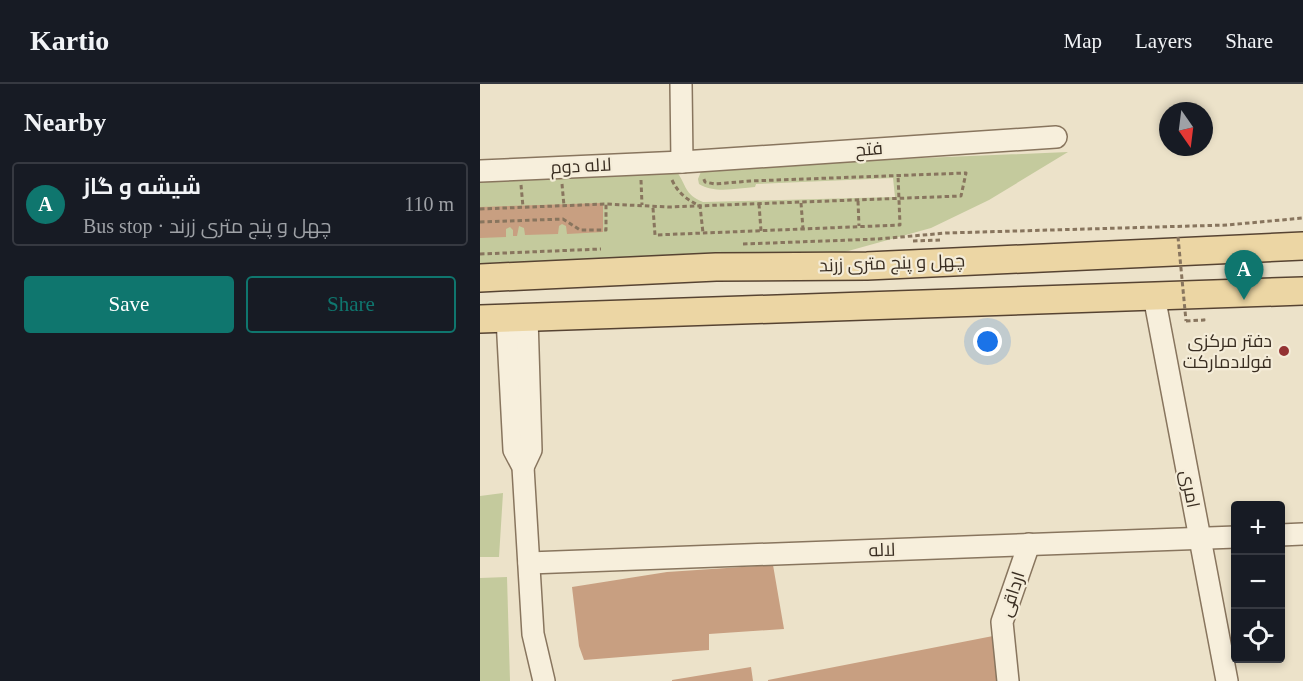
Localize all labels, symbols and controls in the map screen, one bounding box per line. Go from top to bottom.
text: Kartio [30,25,109,56]
text: Map [1064,29,1102,53]
text: Layers [1135,29,1192,53]
text: Share [1225,29,1273,53]
north arrow [1159,102,1213,156]
text: Nearby [24,108,106,137]
street label: فتح [855,138,884,162]
street label: لاله دوم [550,154,612,180]
text: شیشه و گاز [83,174,201,199]
text: A [38,193,53,215]
text: 110 m [404,193,454,215]
text: Bus stop · چهل و پنج متری زرند [83,215,331,237]
street label: چهل و پنج متری زرند [819,250,965,278]
pin: A [1224,250,1263,300]
button: Save [24,276,234,333]
button: Share [246,276,456,333]
your location [973,327,1002,356]
place label: دفتر مرکزی فولادمارکت [1183,331,1272,373]
marker: دفتر مرکزی فولادمارکت [1277,344,1291,358]
street label: امری [1176,468,1203,510]
map controls [1231,501,1285,663]
button: + [1231,501,1285,555]
street label: لاله [868,540,896,560]
button: − [1231,555,1285,609]
street label: ارداقی [995,569,1030,619]
button: locate [1231,609,1285,663]

